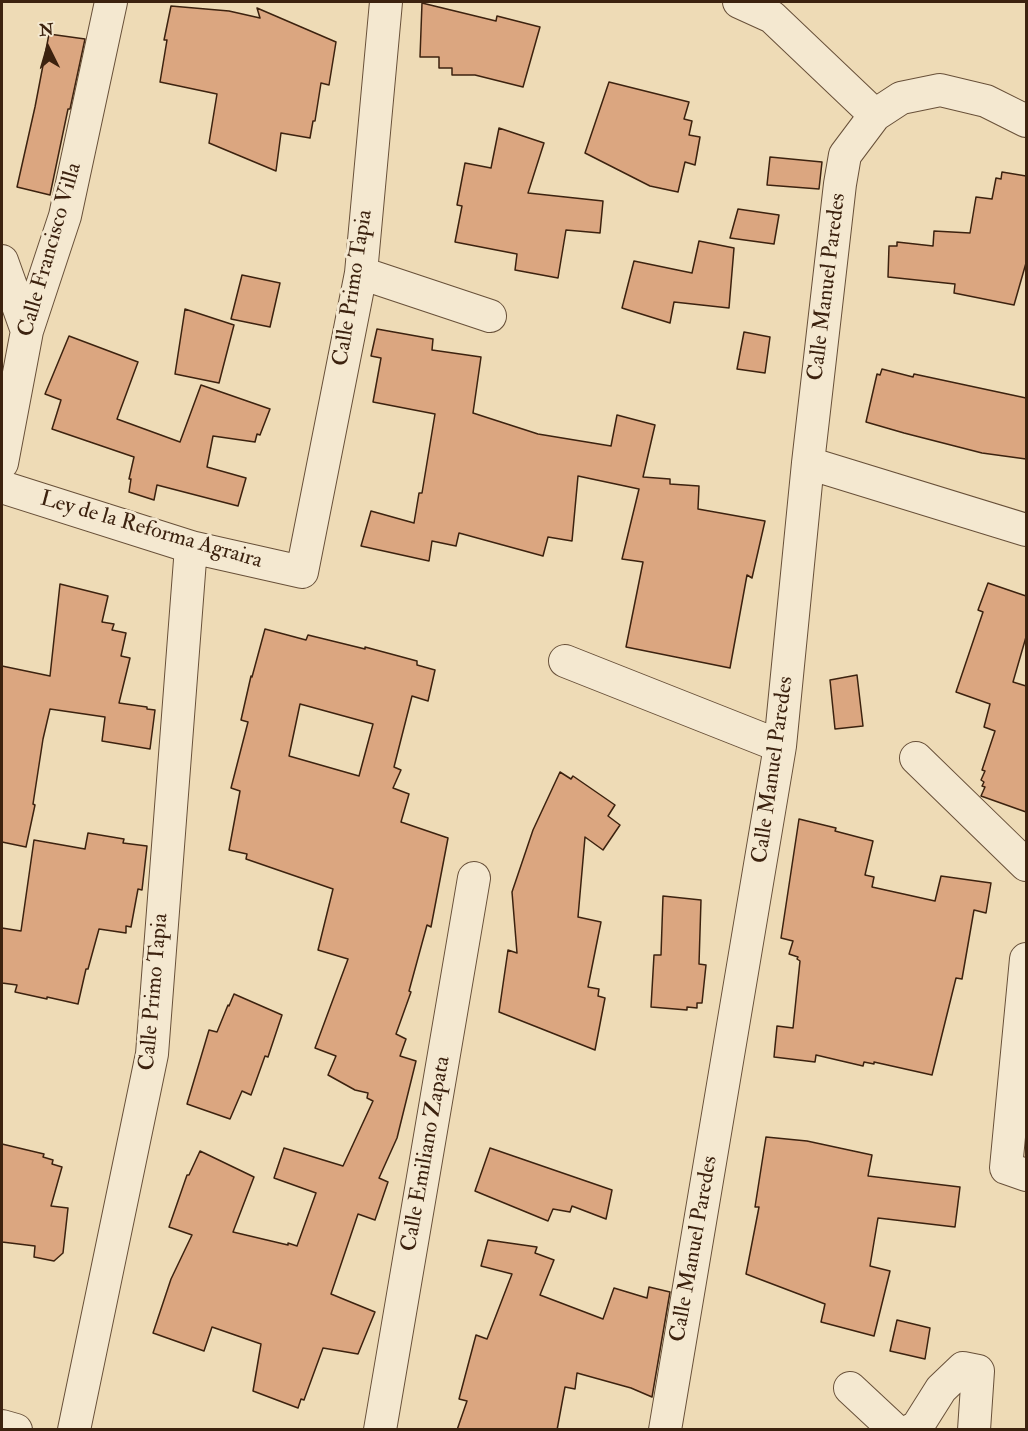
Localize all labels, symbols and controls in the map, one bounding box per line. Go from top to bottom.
north arrow [18,18,78,78]
text: N [38,19,54,41]
street label: Calle Francisco Villa [14,160,88,340]
street label: Calle Manuel Paredes [803,192,853,382]
street label: Calle Primo Tapia [329,208,379,368]
street label: Ley de la Reforma Agraira [37,487,265,575]
street label: Calle Manuel Paredes [748,675,800,865]
street label: Calle Primo Tapia [135,912,175,1072]
street label: Calle Emiliano Zapata [397,1054,457,1254]
street label: Calle Manuel Paredes [666,1154,724,1344]

